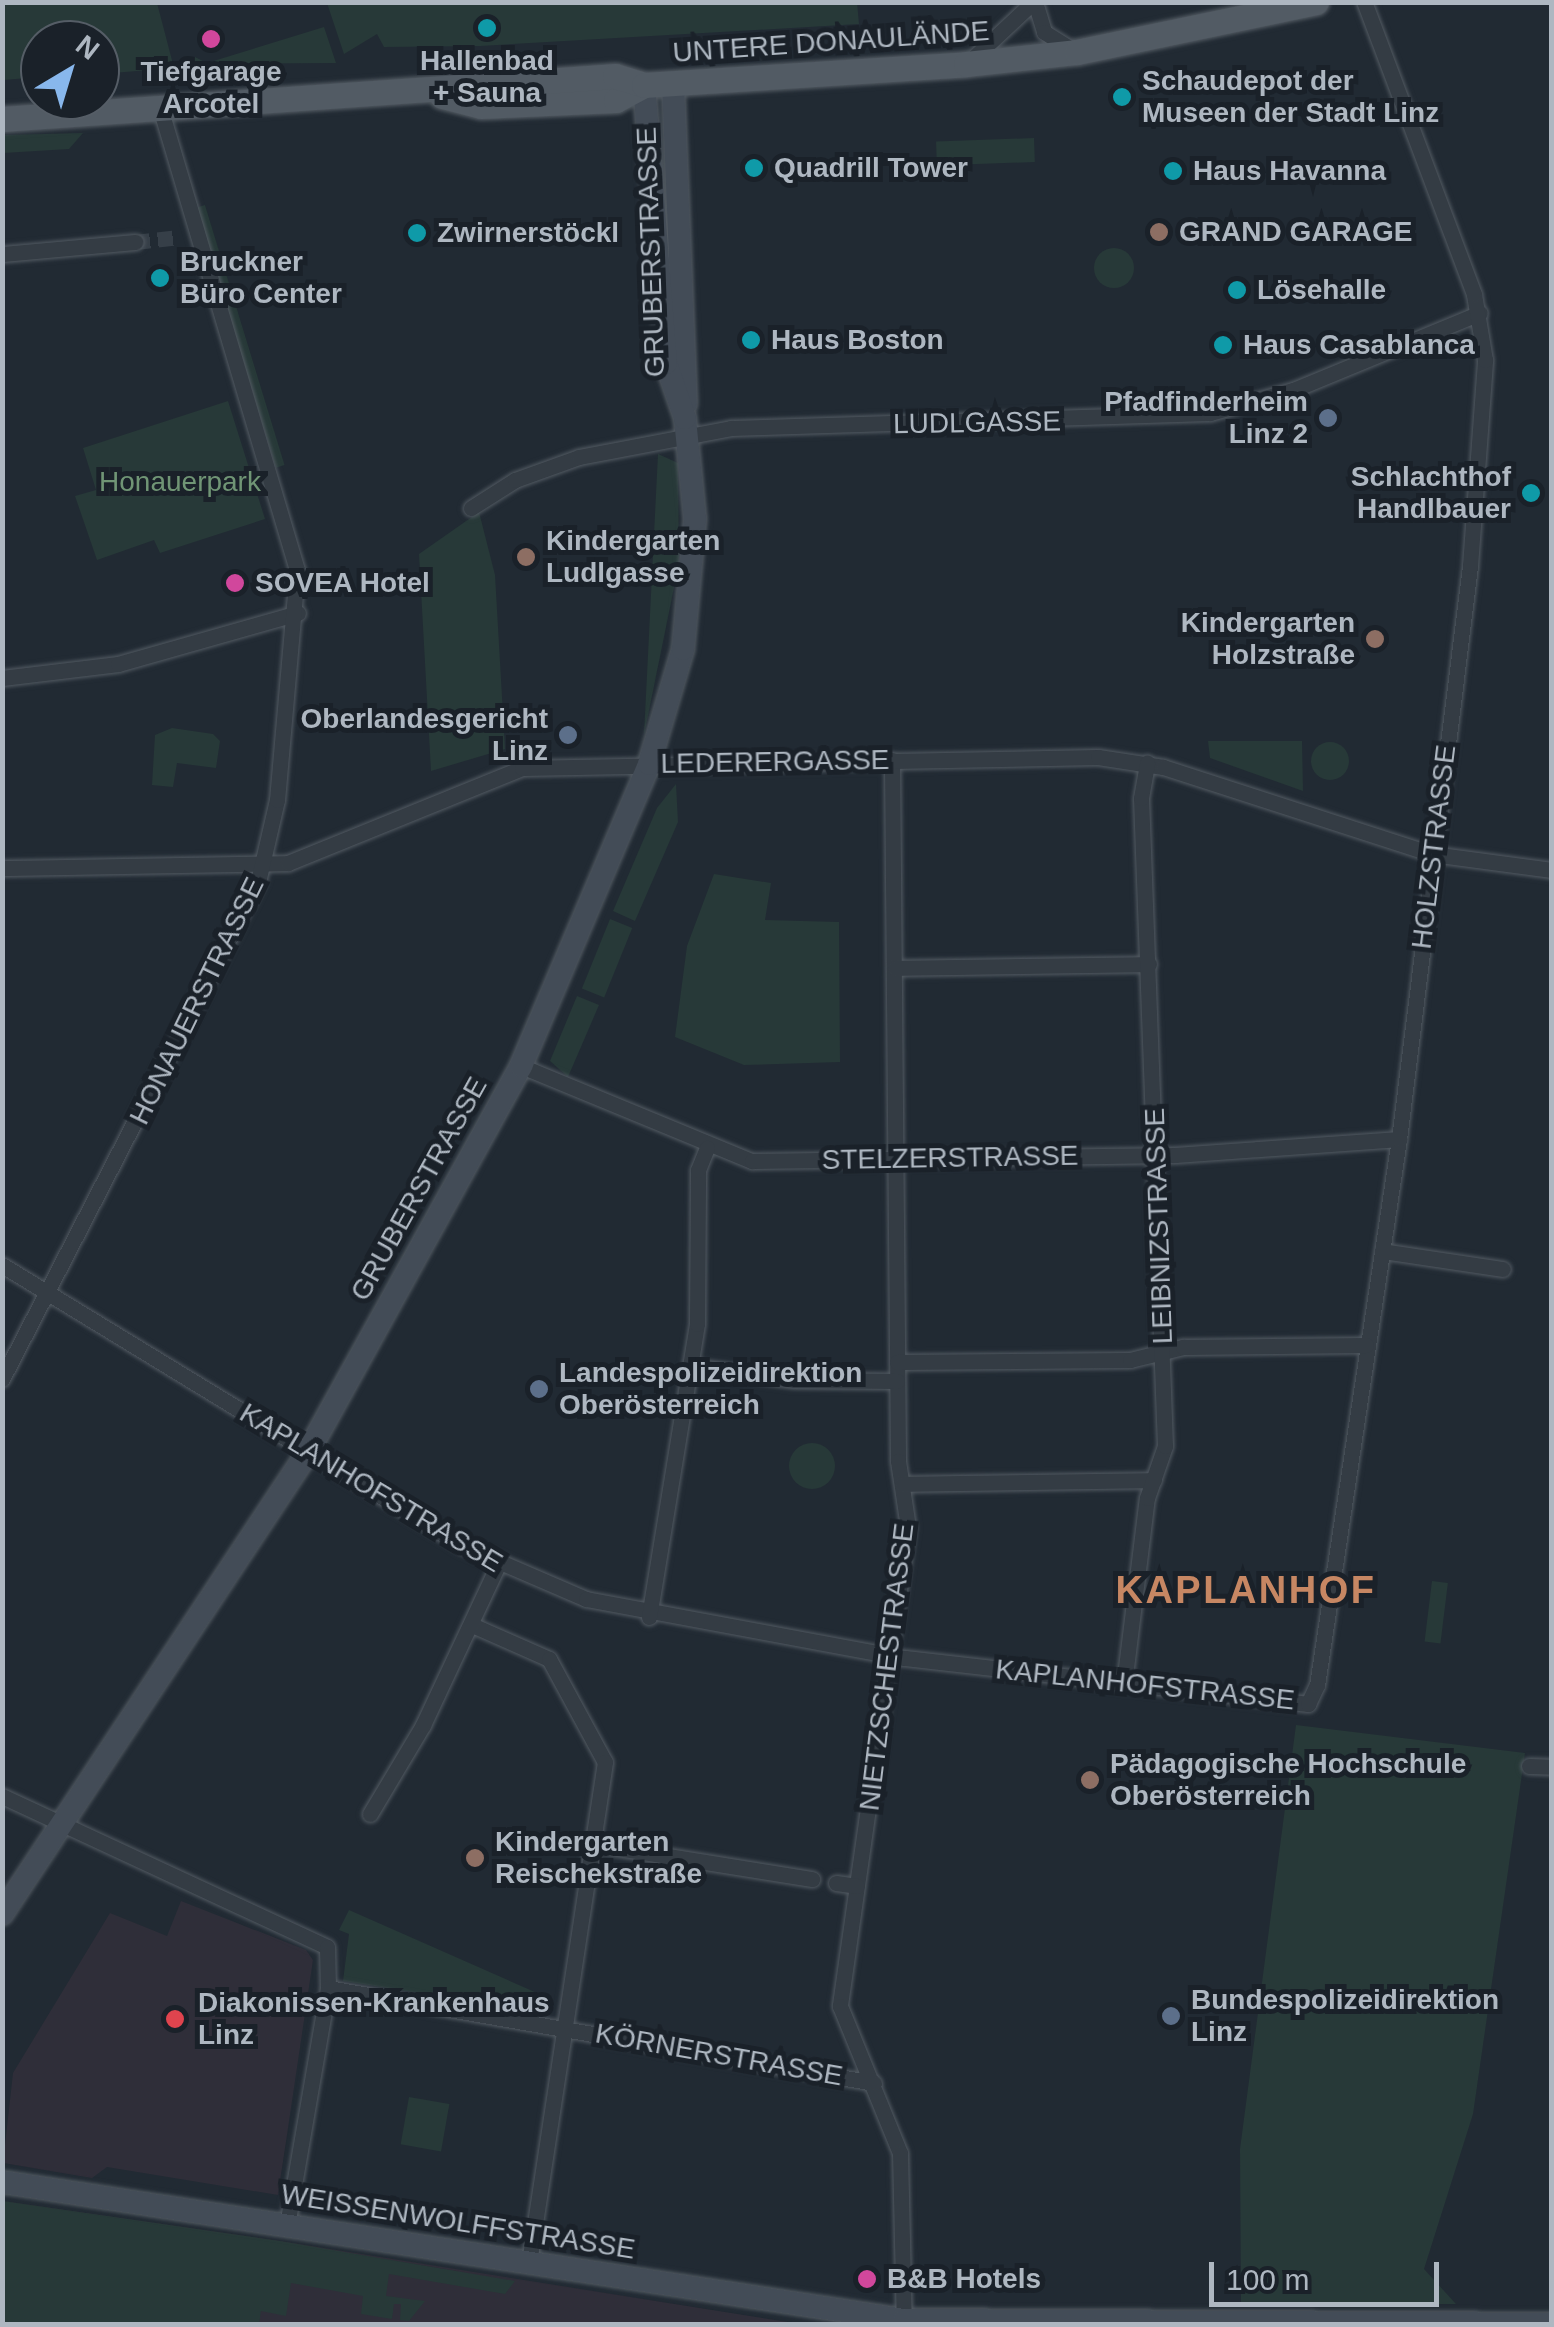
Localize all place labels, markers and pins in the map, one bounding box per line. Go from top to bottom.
marker: Hallenbad + Sauna [476,17,498,39]
marker: Tiefgarage Arcotel [200,28,222,50]
place label: Hallenbad + Sauna [420,44,554,110]
place label: Tiefgarage Arcotel [140,55,282,121]
place label: Schaudepot der Museen der Stadt Linz [1142,64,1439,130]
marker: Schaudepot der Museen der Stadt Linz [1111,86,1133,108]
place label: Quadrill Tower [774,151,968,185]
place label: Haus Havanna [1193,154,1386,188]
marker: Quadrill Tower [743,157,765,179]
marker: Haus Havanna [1162,160,1184,182]
place label: GRAND GARAGE [1179,215,1412,249]
place label: Zwirnerstöckl [437,216,619,250]
marker: GRAND GARAGE [1148,221,1170,243]
marker: Zwirnerstöckl [406,222,428,244]
place label: Bruckner Büro Center [180,245,342,311]
marker: Bruckner Büro Center [149,267,171,289]
place label: Lösehalle [1257,273,1386,307]
marker: Lösehalle [1226,279,1248,301]
place label: Haus Boston [771,323,944,357]
place label: Haus Casablanca [1243,328,1475,362]
marker: Haus Boston [740,329,762,351]
marker: Haus Casablanca [1212,334,1234,356]
place label: Pfadfinderheim Linz 2 [1104,385,1308,451]
marker: Pfadfinderheim Linz 2 [1317,407,1339,429]
place label: Schlachthof Handlbauer [1351,460,1511,526]
marker: Schlachthof Handlbauer [1520,482,1542,504]
place label: Kindergarten Ludlgasse [546,524,720,590]
marker: Kindergarten Ludlgasse [515,546,537,568]
place label: SOVEA Hotel [255,566,431,600]
marker: SOVEA Hotel [224,572,246,594]
place label: Kindergarten Holzstraße [1181,606,1355,672]
marker: Kindergarten Holzstraße [1364,628,1386,650]
place label: Oberlandesgericht Linz [301,702,548,768]
marker: Oberlandesgericht Linz [557,724,579,746]
place label: Landespolizeidirektion Oberösterreich [559,1356,862,1422]
marker: Landespolizeidirektion Oberösterreich [528,1378,550,1400]
place label: Pädagogische Hochschule Oberösterreich [1110,1747,1466,1813]
marker: Pädagogische Hochschule Oberösterreich [1079,1769,1101,1791]
place label: Kindergarten Reischekstraße [495,1825,702,1891]
marker: Kindergarten Reischekstraße [464,1847,486,1869]
place label: Bundespolizeidirektion Linz [1191,1983,1499,2049]
place label: Diakonissen-Krankenhaus Linz [198,1986,550,2052]
marker: Bundespolizeidirektion Linz [1160,2005,1182,2027]
marker: Diakonissen-Krankenhaus Linz [162,2006,188,2032]
place label: B&B Hotels [887,2262,1041,2296]
marker: B&B Hotels [856,2268,878,2290]

